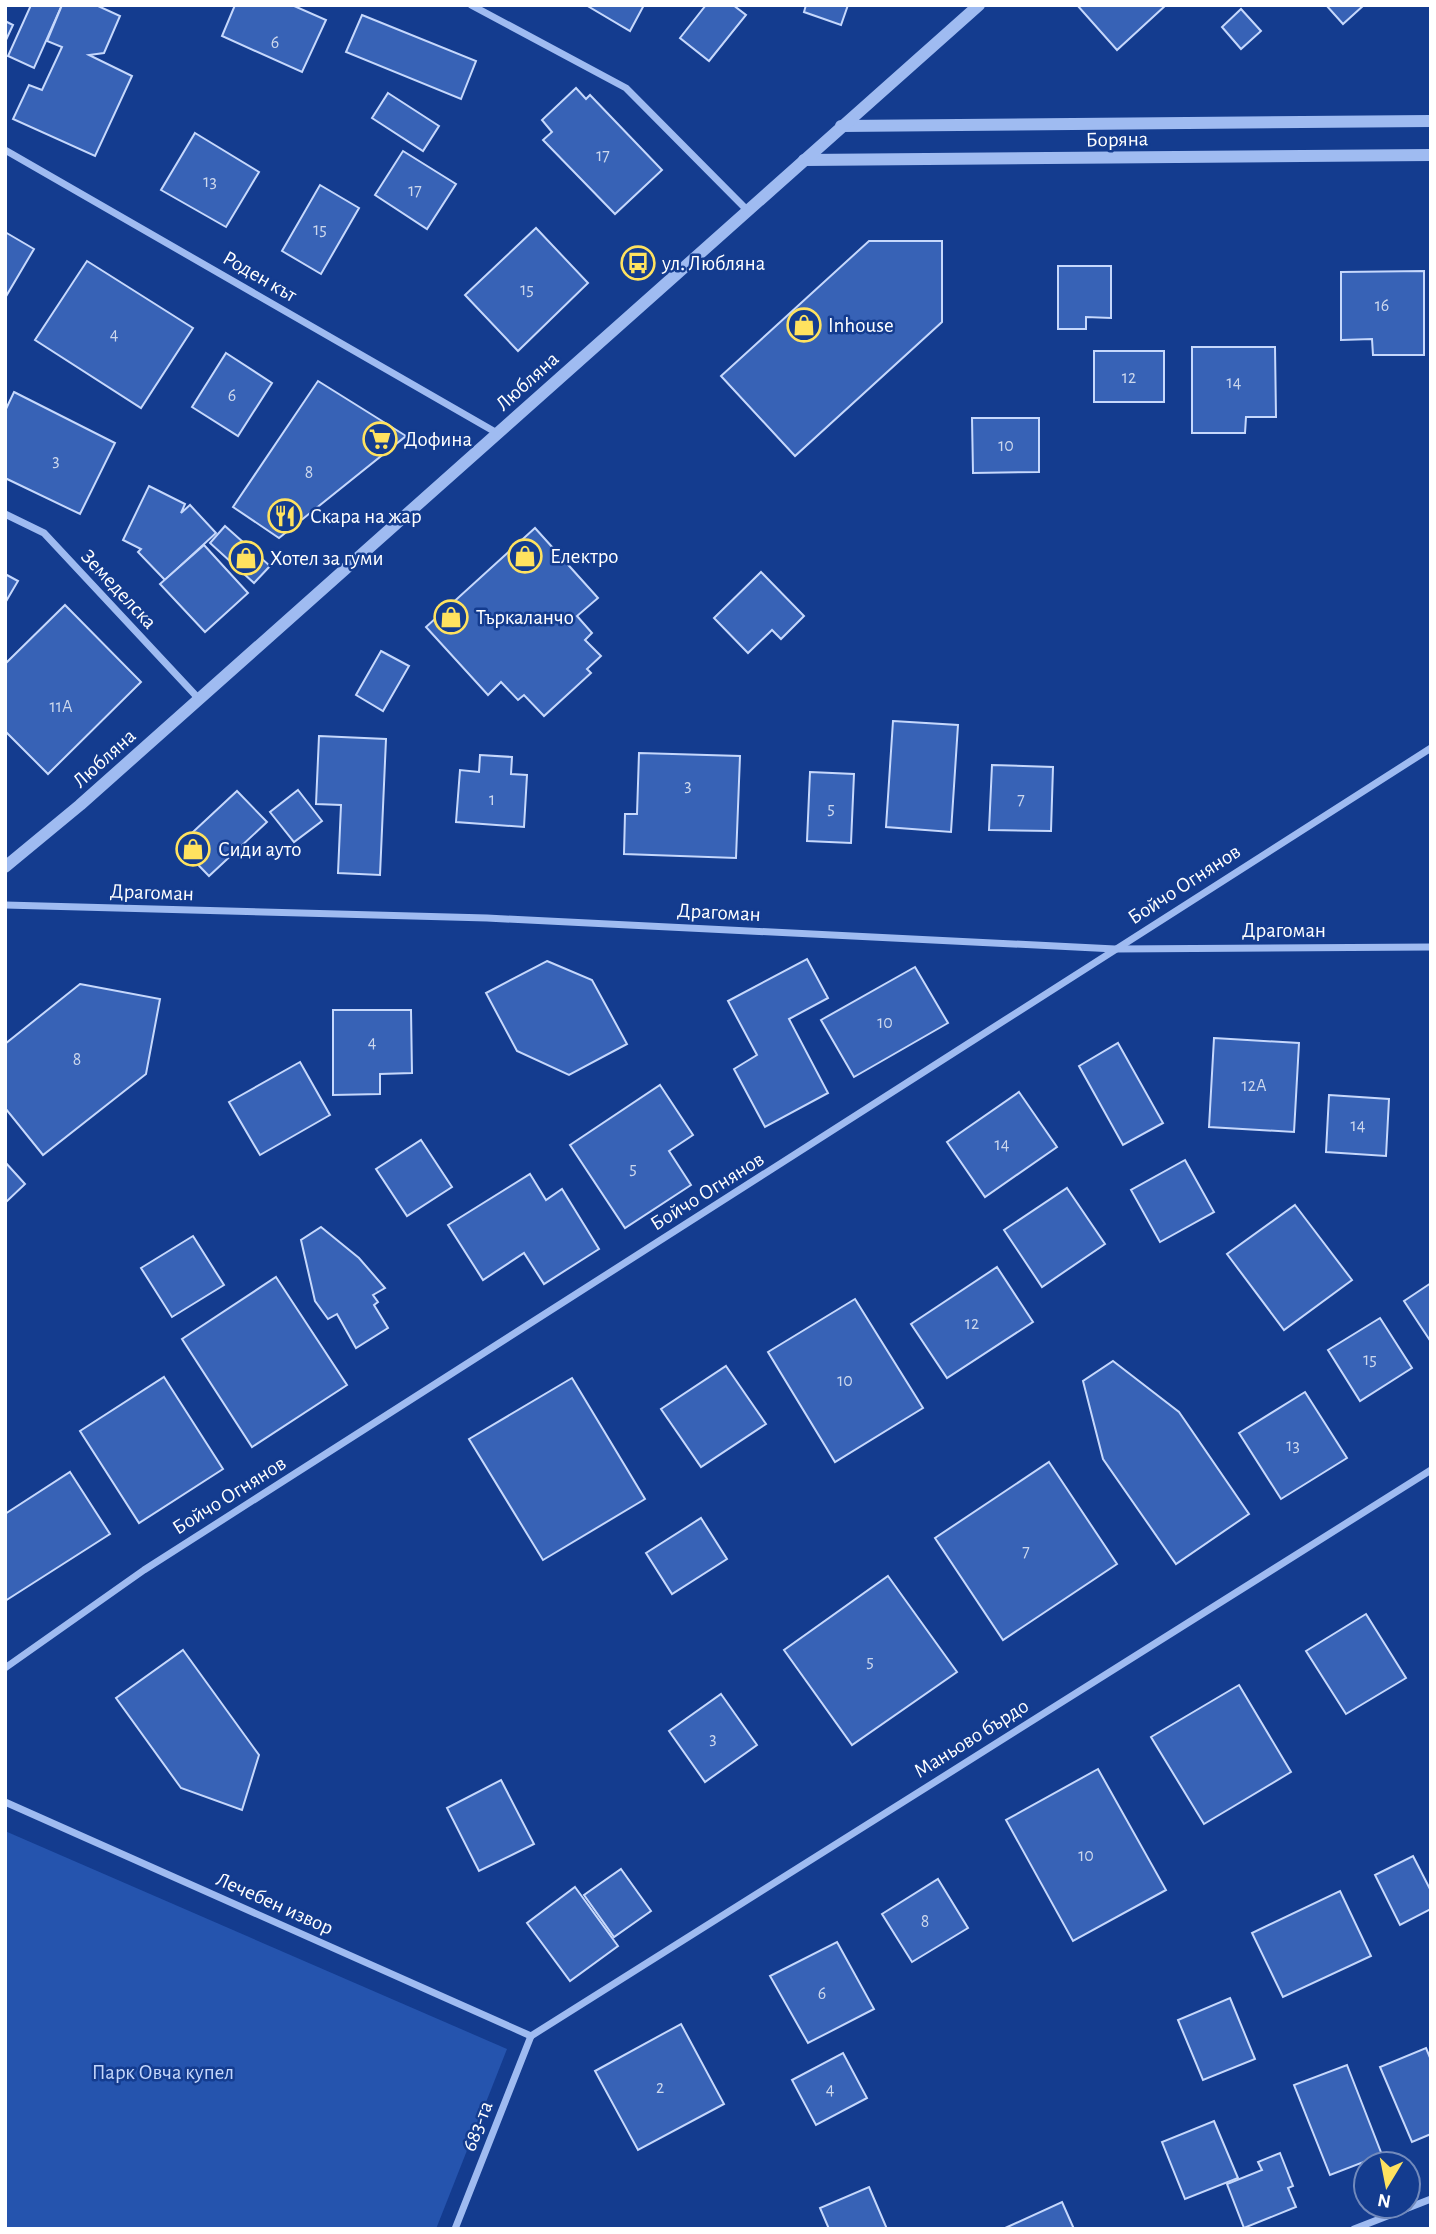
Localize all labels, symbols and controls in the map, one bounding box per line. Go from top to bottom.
house number: 6 [271,34,279,52]
street label: Боряна [1085,128,1149,151]
house number: 17 [596,147,610,165]
house number: 13 [203,173,217,191]
house number: 17 [408,182,422,200]
house number: 15 [313,221,327,239]
bus stop icon: ул. Любляна [619,244,657,282]
street label: Роден кът [219,247,301,306]
place label: ул. Любляна [661,253,766,274]
house number: 15 [520,281,534,299]
house number: 16 [1375,297,1389,315]
shop icon: Inhouse [785,306,823,344]
place label: Inhouse [828,315,894,336]
house number: 4 [110,326,119,344]
street label: Любляна [492,348,563,415]
house number: 12 [1122,369,1136,387]
house number: 14 [1227,374,1242,392]
house number: 6 [228,387,236,405]
supermarket icon: Дофина [361,420,399,458]
place label: Дофина [404,429,472,450]
house number: 10 [998,437,1014,455]
house number: 3 [52,452,60,470]
house number: 8 [305,464,313,482]
restaurant icon: Скара на жар [266,497,304,535]
place label: Скара на жар [310,506,422,527]
shop icon: Електро [506,537,544,575]
shop icon: Хотел за гуми [227,539,265,577]
street label: Земеделска [77,546,161,633]
place label: Електро [550,546,619,567]
place label: Хотел за гуми [270,548,384,569]
shop icon: Търкаланчо [432,598,470,636]
place label: Търкаланчо [476,607,574,628]
house number: 11А [50,698,73,716]
street label: Любляна [69,725,140,792]
house number: 3 [684,777,692,795]
house number: 1 [489,791,495,809]
house number: 7 [1017,791,1025,809]
house number: 5 [827,800,835,818]
shop icon: Сиди ауто [174,830,212,868]
place label: Сиди ауто [218,839,301,860]
street label: Бойчо Огнянов [1124,840,1244,928]
street label: Драгоман [110,881,194,904]
street label: Драгоман [676,900,761,925]
street label: Драгоман [1242,920,1326,941]
house number: 10 [877,1014,893,1032]
house number: 4 [368,1034,377,1052]
house number: 8 [73,1051,81,1069]
house number: 12А [1242,1077,1267,1095]
house number: 14 [1351,1117,1366,1135]
house number: 14 [995,1136,1010,1154]
street label: Бойчо Огнянов [647,1148,768,1235]
house number: 5 [629,1160,637,1178]
house number: 12 [965,1315,979,1333]
house number: 15 [1363,1351,1377,1369]
house number: 10 [837,1372,853,1390]
house number: 13 [1286,1437,1300,1455]
street label: Бойчо Огнянов [169,1452,290,1539]
house number: 7 [1022,1543,1030,1561]
house number: 5 [866,1653,874,1671]
street label: Маньово бърдо [910,1695,1032,1782]
house number: 3 [709,1730,717,1748]
house number: 10 [1078,1847,1094,1865]
street label: Лечебен извор [213,1868,337,1939]
house number: 8 [921,1913,929,1931]
house number: 6 [818,1985,826,2003]
park label: Парк Овча купел [92,2062,234,2083]
house number: 2 [656,2079,664,2097]
house number: 4 [826,2081,835,2099]
street label: 683-та [458,2098,497,2154]
north arrow [1352,2150,1422,2220]
text: N [1376,2190,1392,2211]

